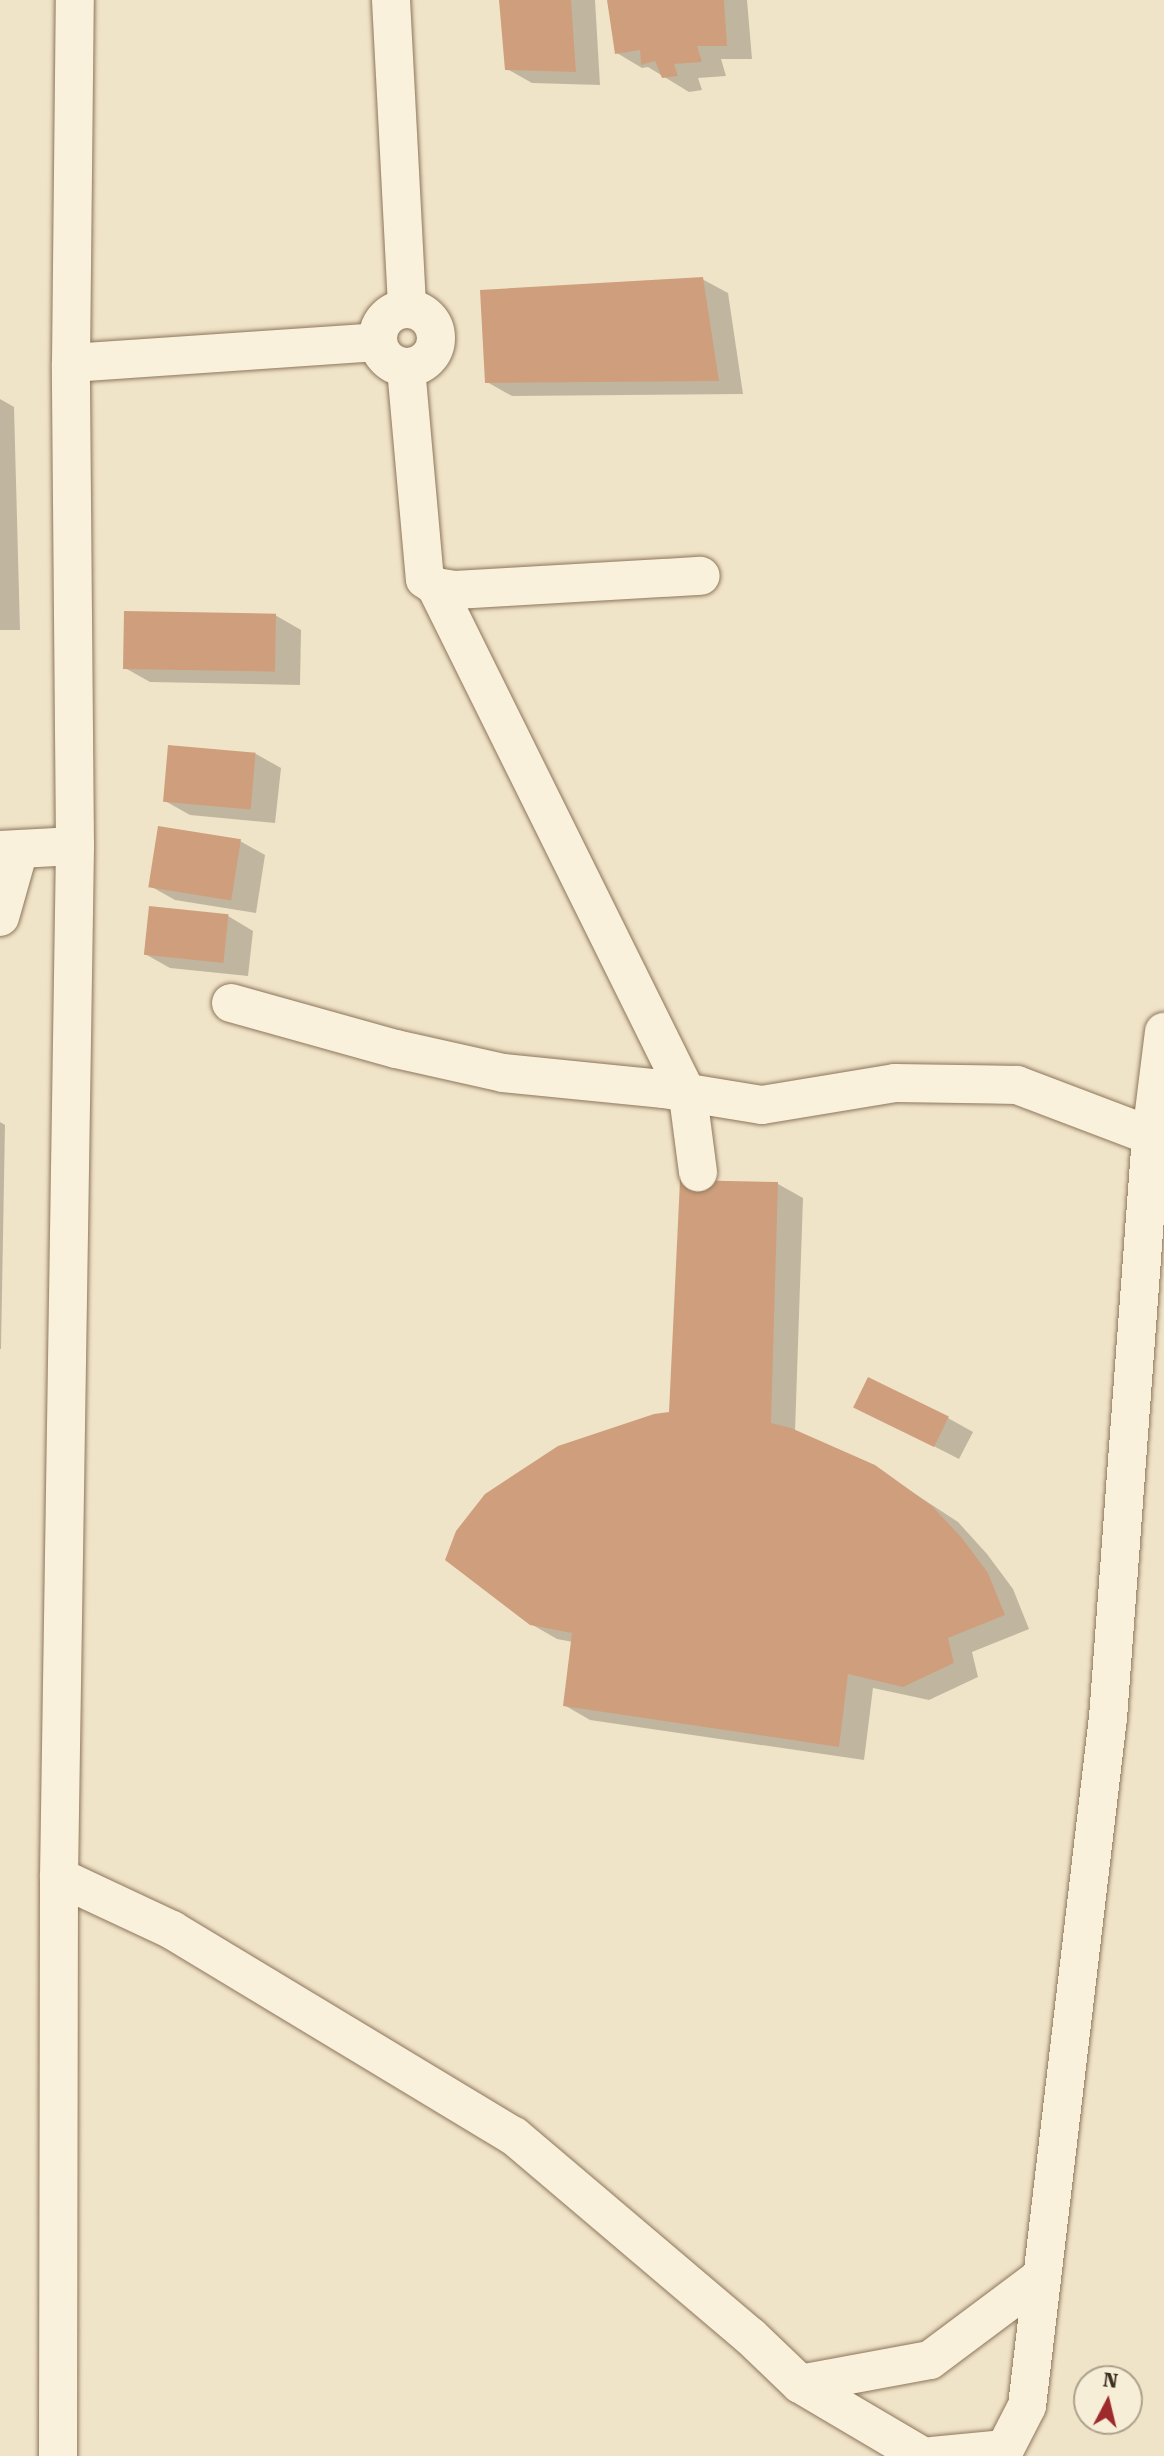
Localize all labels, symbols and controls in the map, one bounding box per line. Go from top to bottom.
north arrow [1073,2365,1143,2435]
text: N [1102,2368,1119,2393]

